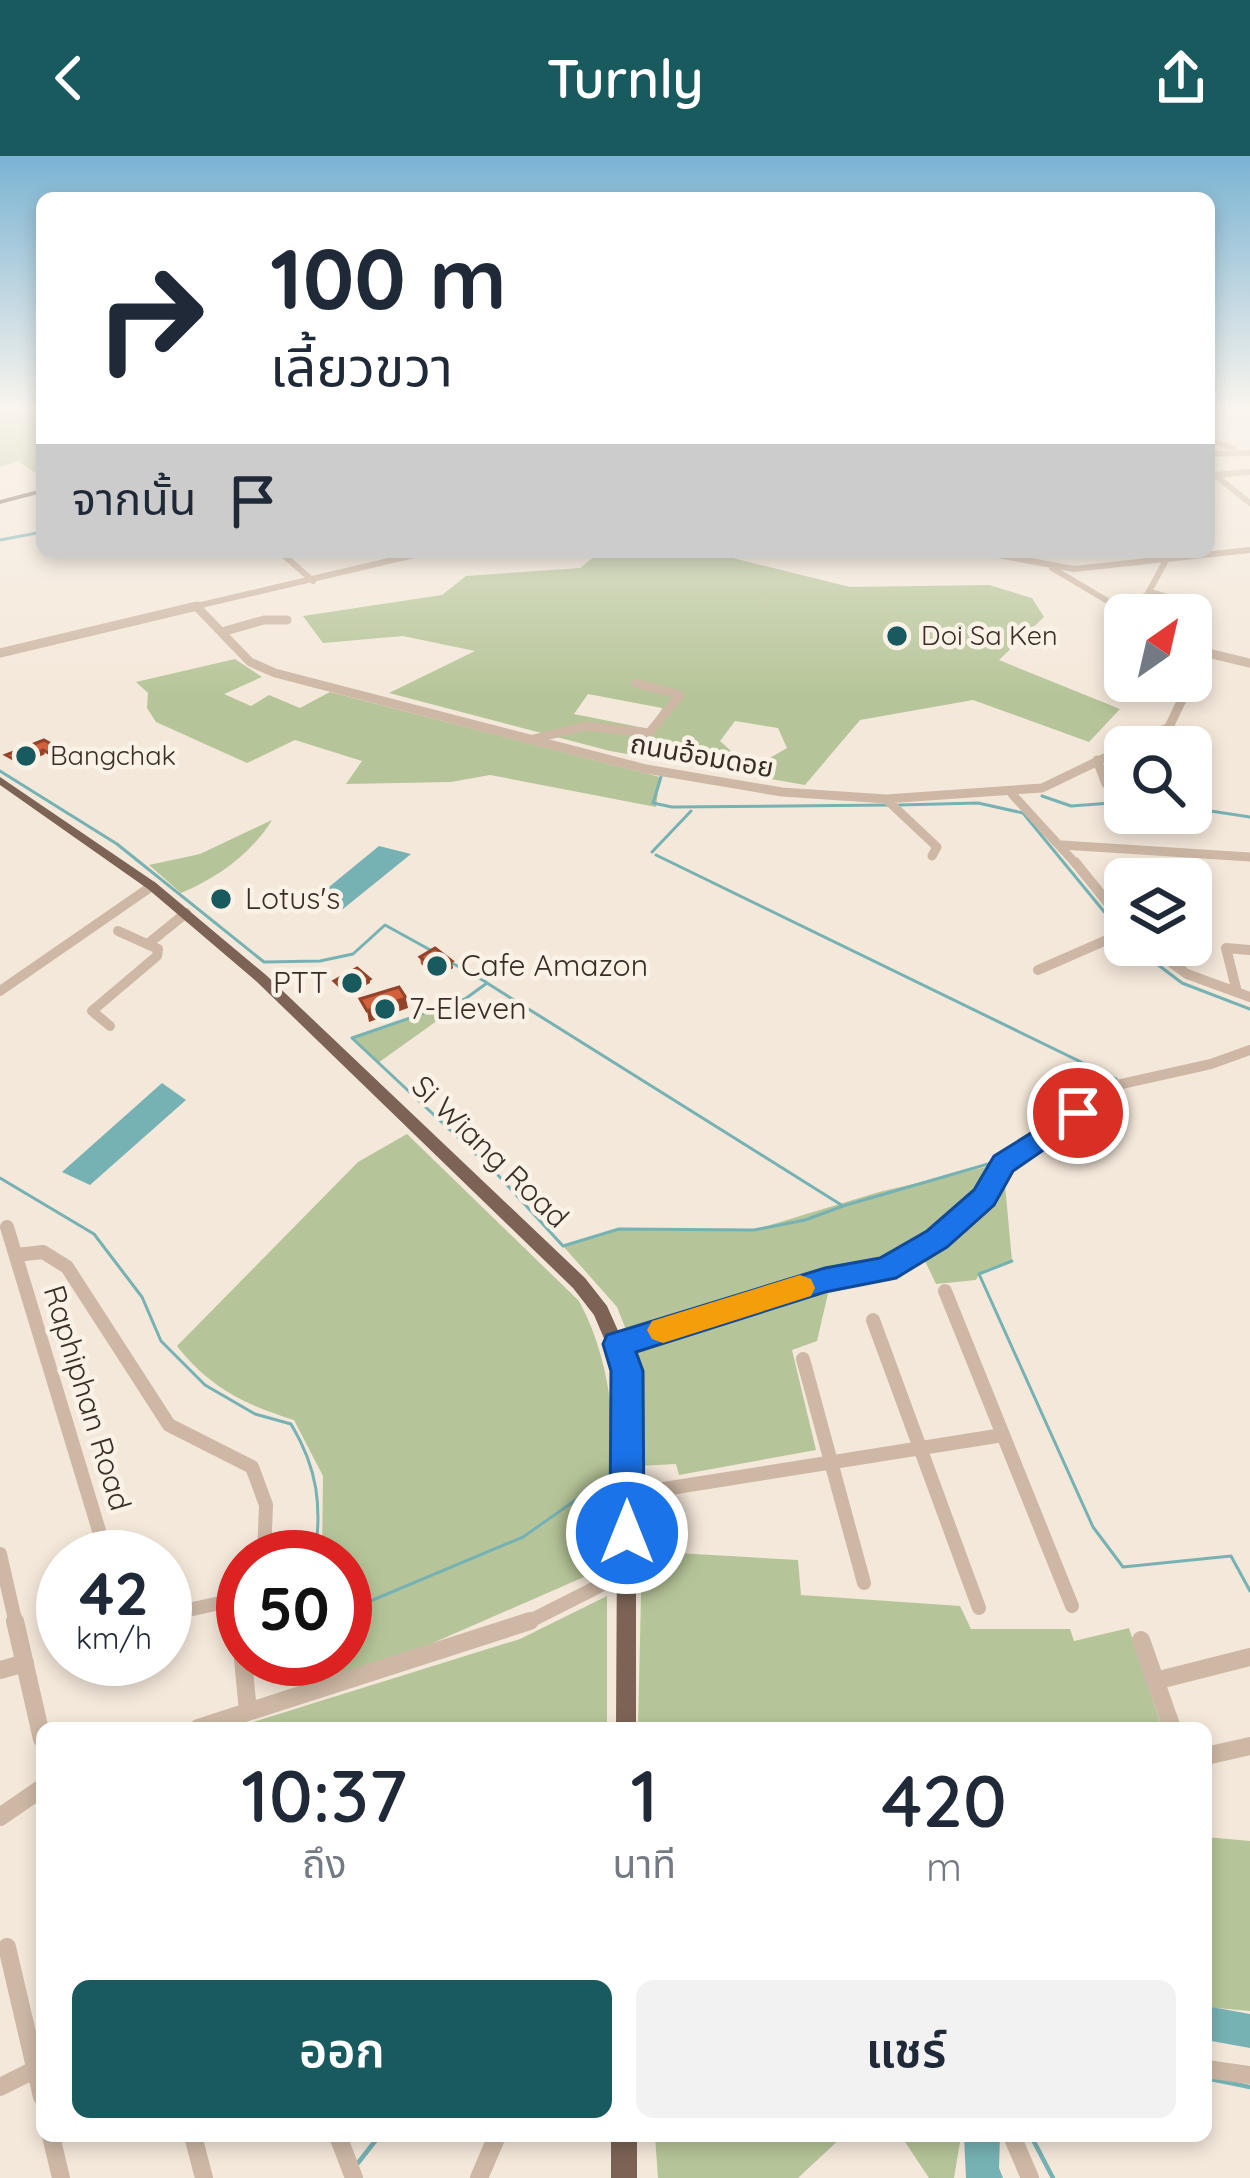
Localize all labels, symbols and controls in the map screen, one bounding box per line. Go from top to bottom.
text: Turnly [546,44,704,112]
icon: back [36,45,102,111]
icon: share [1148,45,1214,111]
text: 100 m [270,225,507,330]
icon: right [72,240,228,396]
text: เลี้ยวขวา [270,332,453,400]
icon: arrive [220,468,286,534]
text: จากนั้น [72,470,196,526]
north arrow [1104,594,1212,702]
map controls [1104,594,1212,966]
place label: Doi Sa Ken [921,618,1058,652]
marker: Doi Sa Ken [884,623,910,649]
street label: ถนนอ้อมดอย [628,726,777,784]
button: search [1104,726,1212,834]
place label: Bangchak [50,738,176,772]
marker: Bangchak [13,743,39,769]
button: layers [1104,858,1212,966]
place label: Lotus's [245,879,340,917]
marker: Lotus's [208,886,234,912]
place label: Cafe Amazon [461,946,648,984]
marker: Cafe Amazon [424,953,450,979]
place label: PTT [273,963,328,1001]
marker: PTT [339,970,365,996]
place label: 7-Eleven [409,989,527,1027]
marker: 7-Eleven [372,996,398,1022]
pin [1027,1062,1129,1164]
street label: Si Wiang Road [404,1067,577,1236]
icon: arrive [1045,1080,1111,1146]
street label: Raphiphan Road [36,1281,140,1515]
position arrow [564,1470,690,1596]
speed limit sign: 50 [216,1530,372,1686]
text: 42 [79,1555,149,1630]
text: km/h [76,1619,152,1657]
text: 10:37 [241,1750,407,1840]
text: 1 [631,1750,658,1840]
text: 420 [881,1755,1007,1845]
text: ถึง [302,1839,347,1888]
text: นาที [613,1839,676,1888]
text: m [926,1842,962,1891]
button: ออก [72,1980,612,2118]
button: แชร์ [636,1980,1176,2118]

